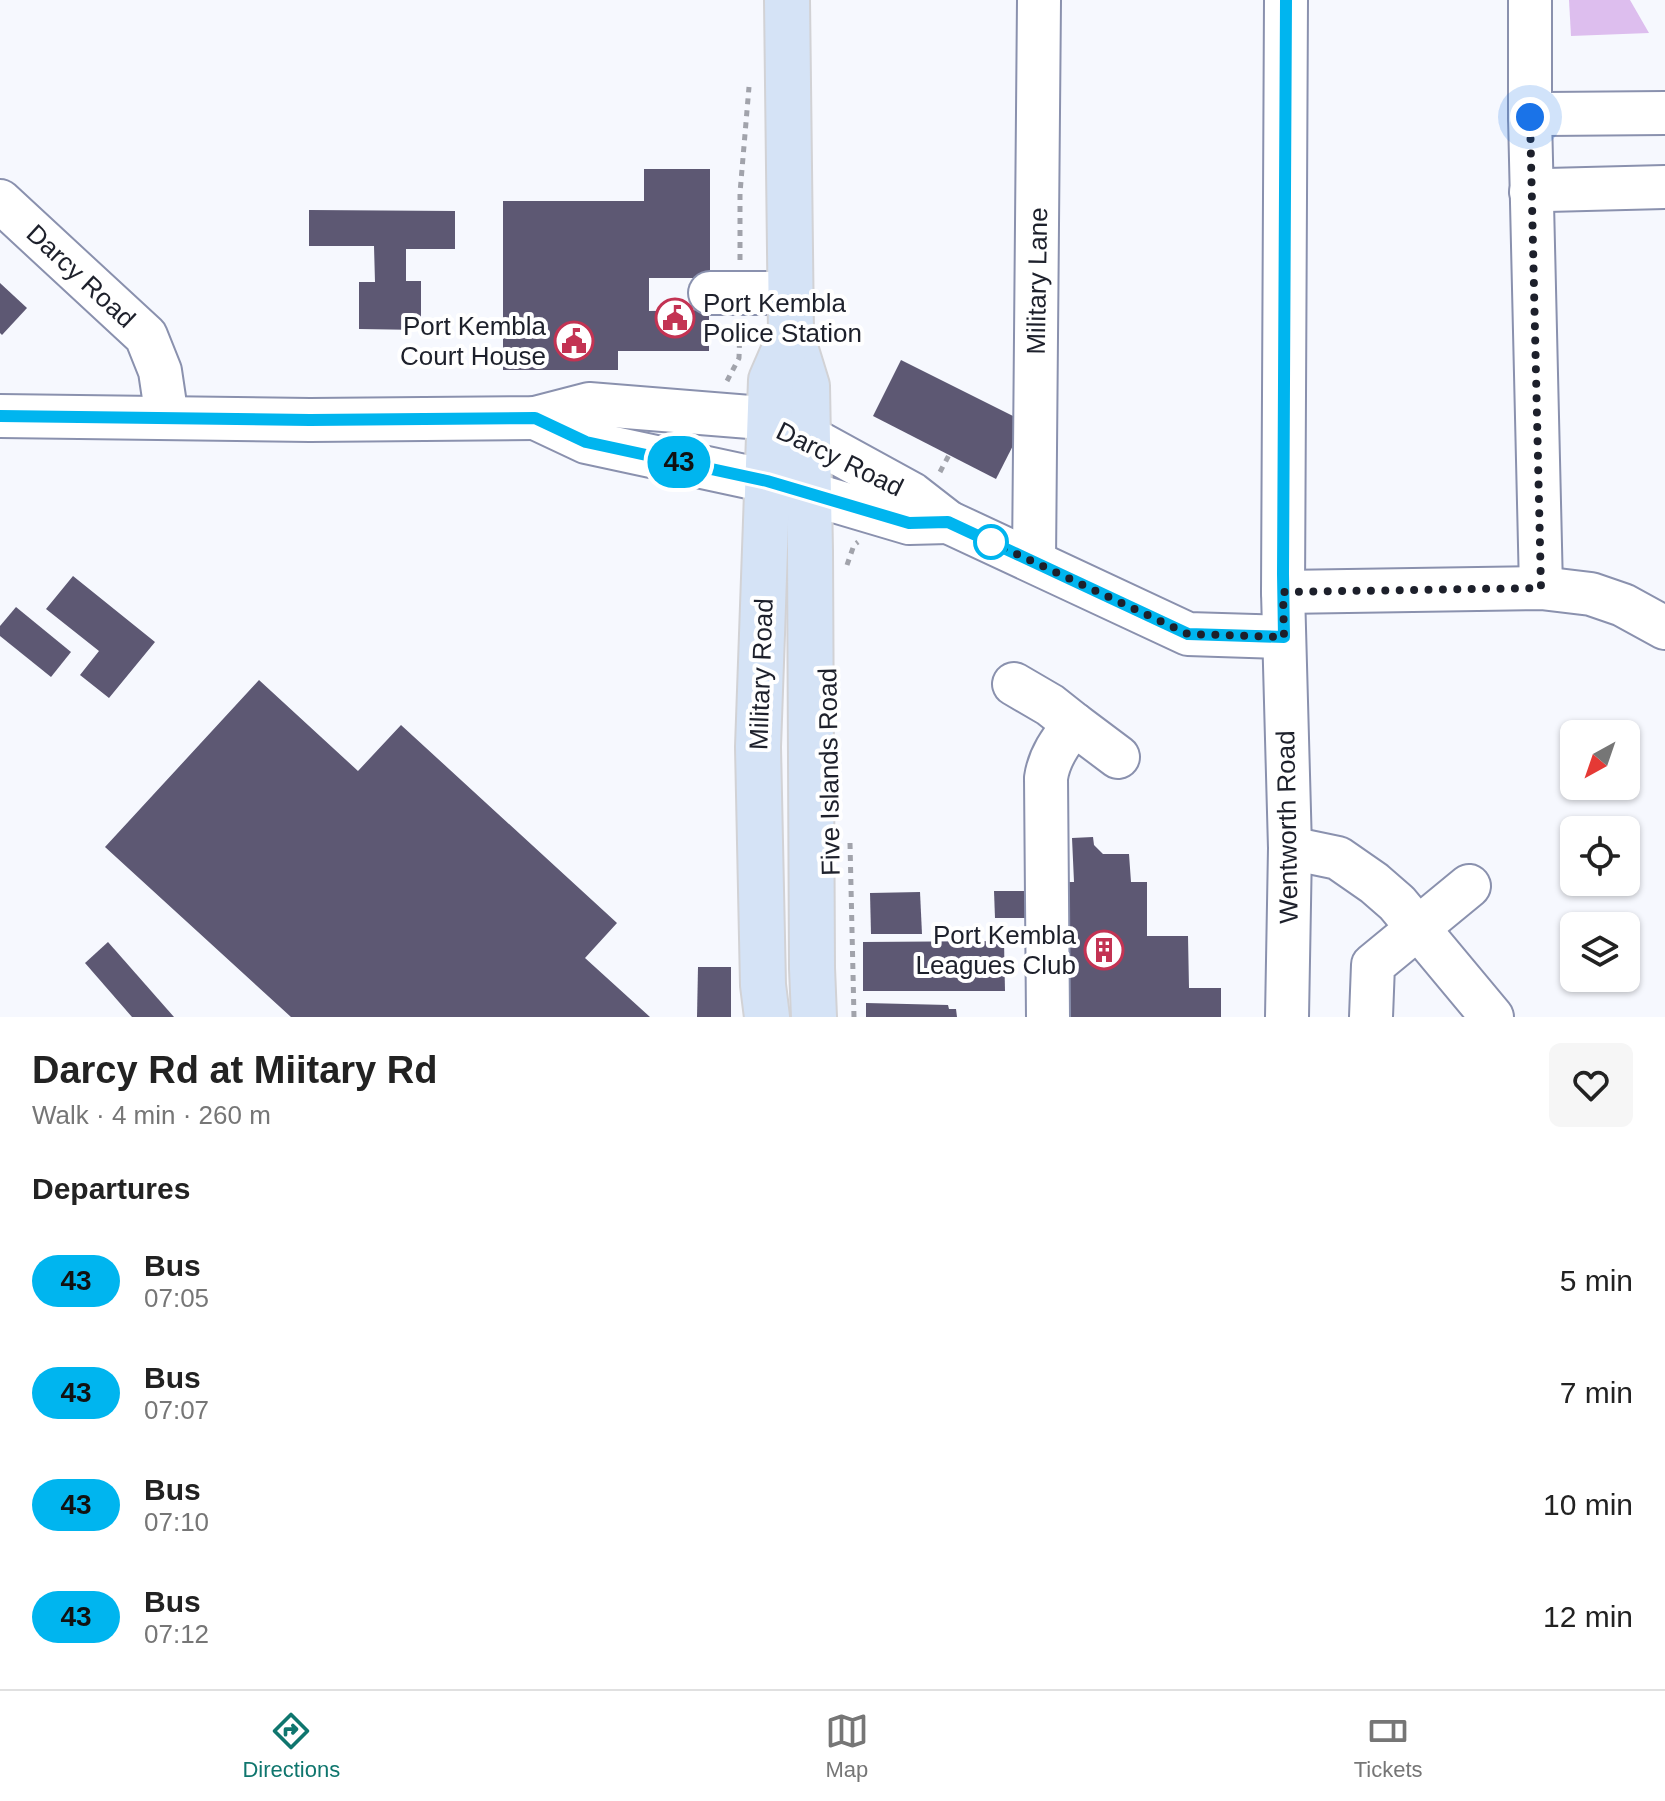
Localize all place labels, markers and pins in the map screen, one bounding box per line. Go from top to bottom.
place label: Port Kembla Police Station [703,288,862,348]
public building icon: Port Kembla Police Station [654,297,696,339]
place label: Port Kembla Court House [400,311,547,371]
public building icon: Port Kembla Court House [553,320,595,362]
unlabelled marker [974,525,1008,559]
place label: Port Kembla Leagues Club [916,920,1077,980]
building icon: Port Kembla Leagues Club [1083,929,1125,971]

